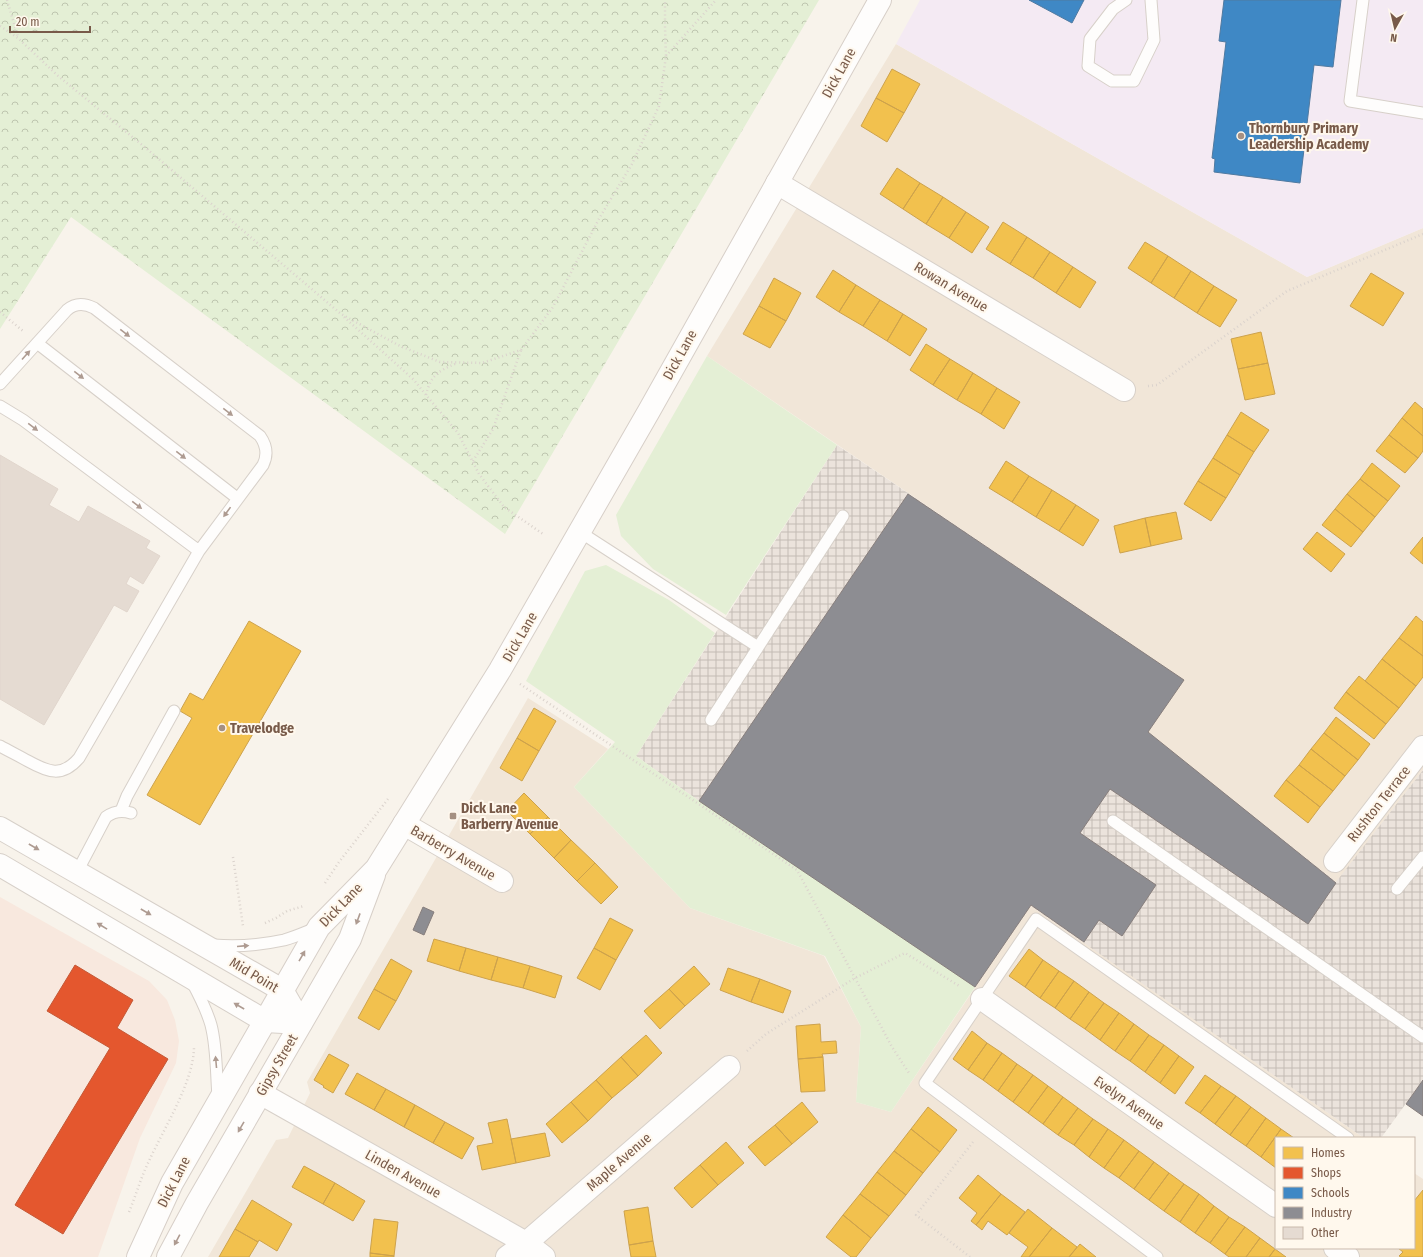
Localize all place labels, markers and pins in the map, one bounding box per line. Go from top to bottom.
place label: Thornbury Primary Leadership Academy [1249,120,1369,153]
marker: Thornbury Primary Leadership Academy [1236,131,1246,141]
place label: Travelodge [230,720,294,737]
marker: Travelodge [217,723,227,733]
place label: Dick Lane Barberry Avenue [461,800,558,833]
marker: Dick Lane Barberry Avenue [448,811,458,821]

